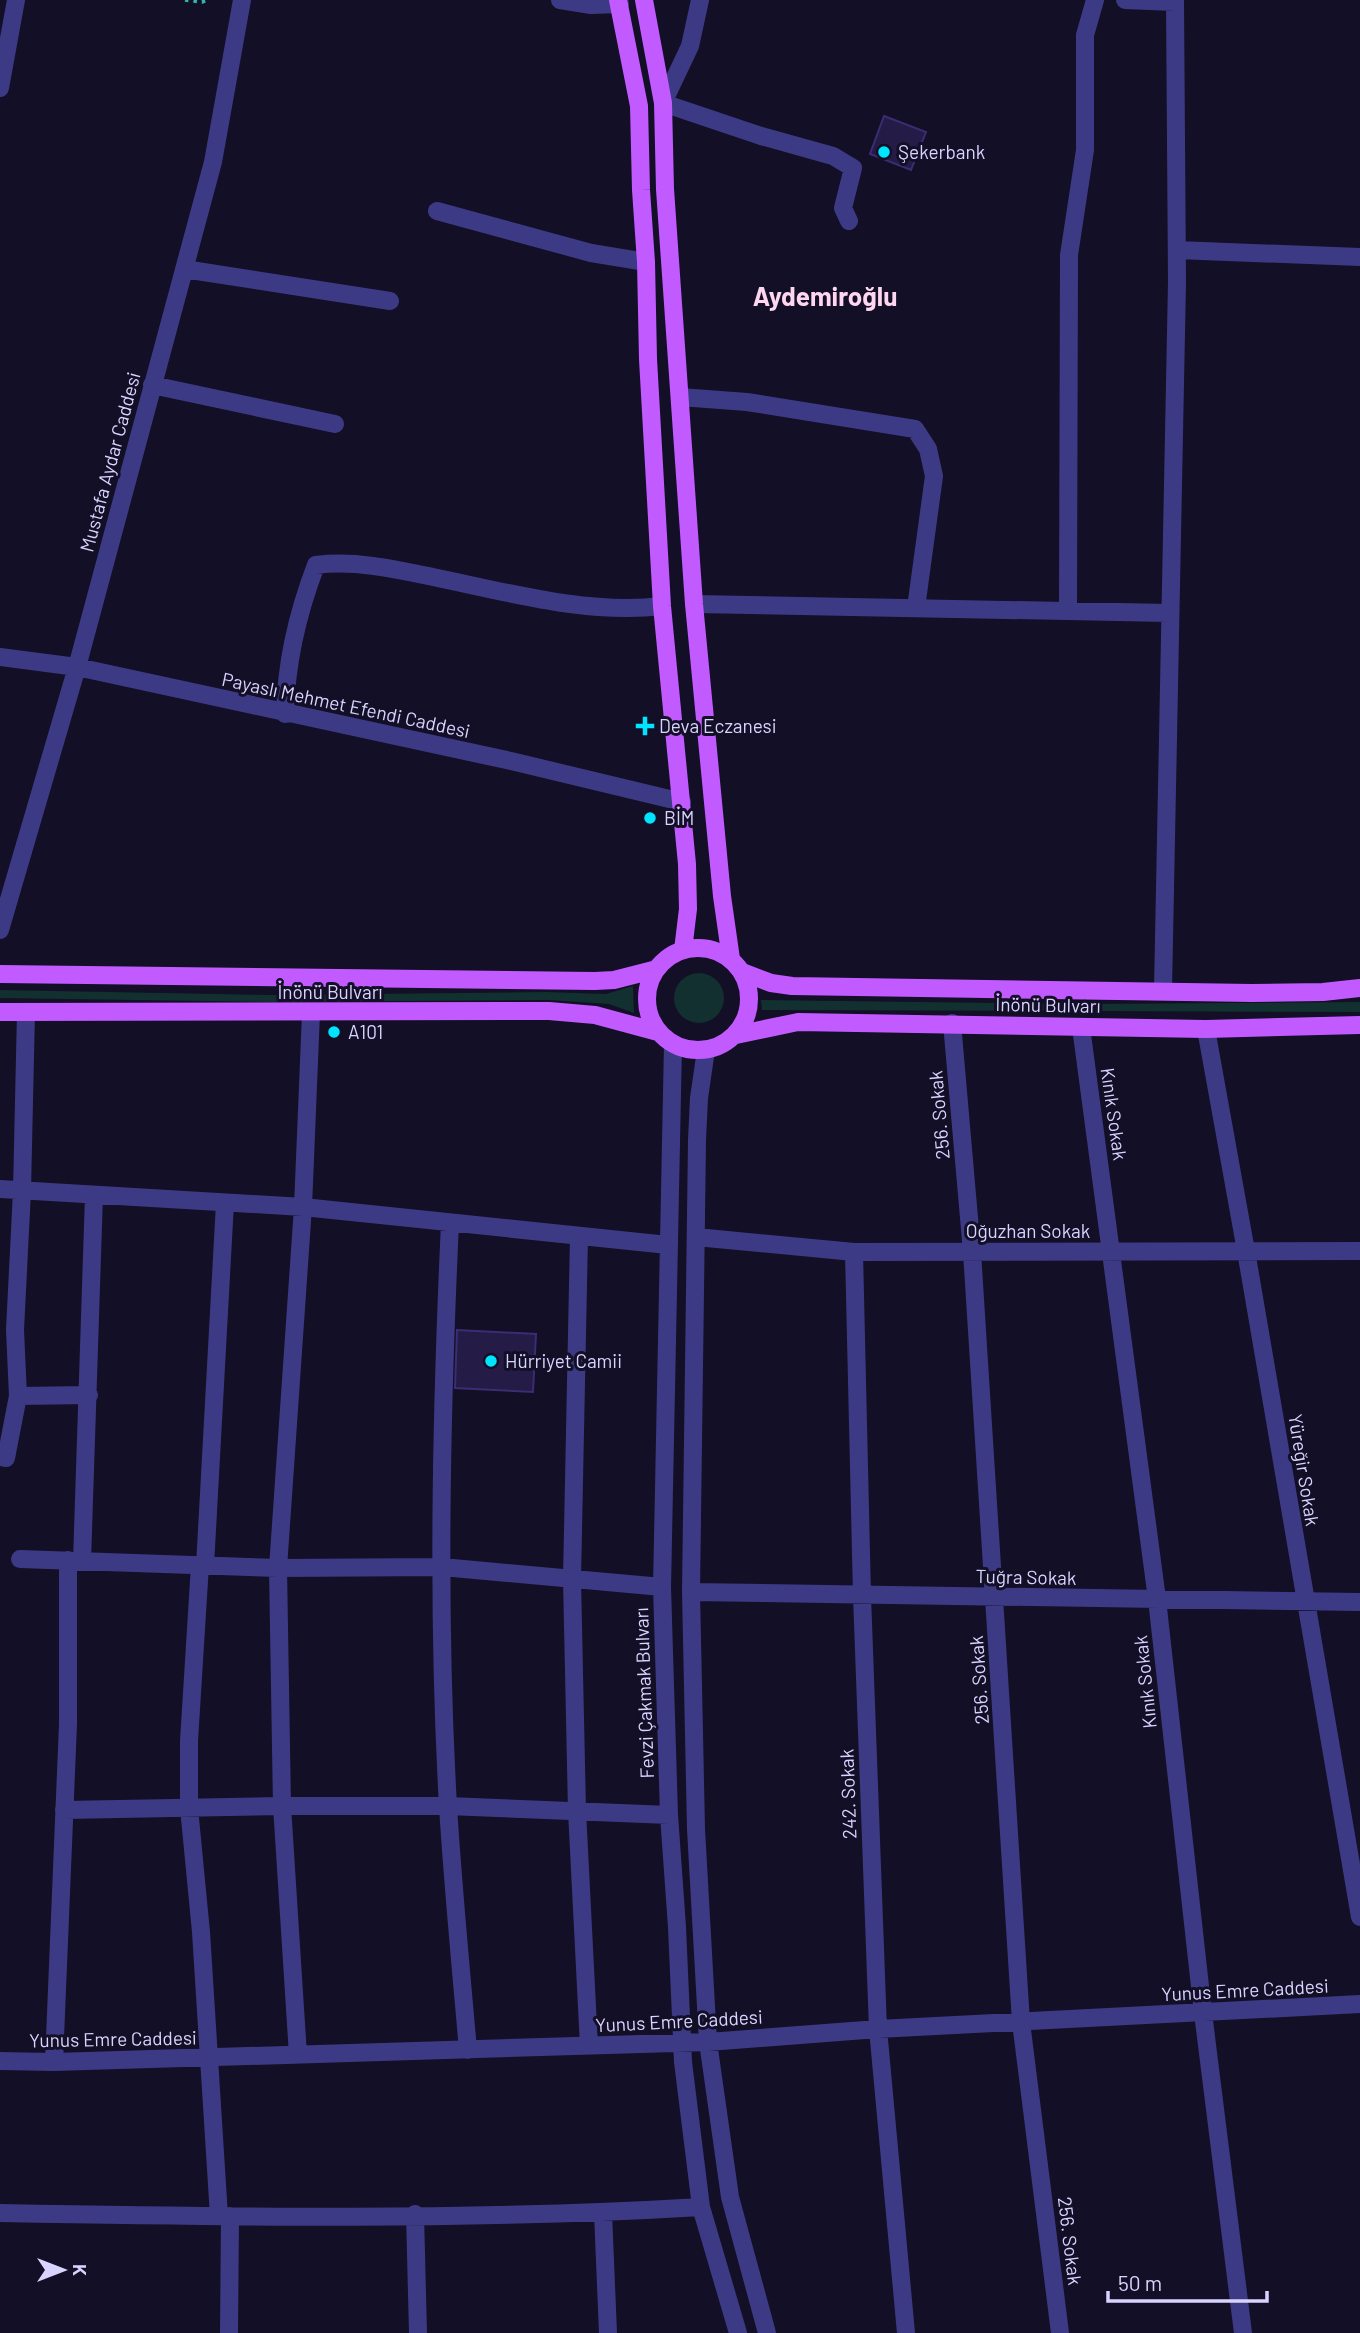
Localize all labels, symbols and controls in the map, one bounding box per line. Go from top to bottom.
place label: Şekerbank [898,140,985,163]
marker: Şekerbank [876,144,892,160]
district label: Aydemiroğlu [753,280,897,311]
street label: Mustafa Aydar Caddesi [74,369,145,554]
street label: Payaslı Mehmet Efendi Caddesi [220,667,472,742]
place label: Deva Eczanesi [659,714,777,737]
marker: Deva Eczanesi [637,718,653,734]
place label: BİM [664,806,694,829]
marker: BİM [642,810,658,826]
street label: İnönü Bulvarı [277,980,383,1003]
street label: İnönü Bulvarı [995,992,1101,1017]
place label: A101 [348,1020,383,1043]
marker: A101 [326,1024,342,1040]
street label: Kınık Sokak [1097,1066,1132,1162]
street label: 256. Sokak [923,1070,954,1160]
street label: Oğuzhan Sokak [966,1219,1090,1242]
place label: Hürriyet Camii [505,1349,622,1372]
marker: Hürriyet Camii [483,1353,499,1369]
street label: Yüreğir Sokak [1284,1412,1325,1528]
street label: Tuğra Sokak [975,1564,1077,1589]
street label: Fevzi Çakmak Bulvarı [629,1607,658,1779]
street label: Kınık Sokak [1128,1634,1161,1730]
street label: 256. Sokak [964,1635,993,1725]
street label: 242. Sokak [834,1749,861,1839]
street label: Yunus Emre Caddesi [1161,1974,1329,2005]
street label: Yunus Emre Caddesi [595,2005,763,2036]
street label: Yunus Emre Caddesi [29,2026,197,2051]
street label: 256. Sokak [1054,2195,1087,2286]
north arrow [28,2235,98,2305]
scale bar [1108,2260,1267,2304]
text: K [69,2264,92,2276]
text: 50 m [1118,2270,1162,2295]

